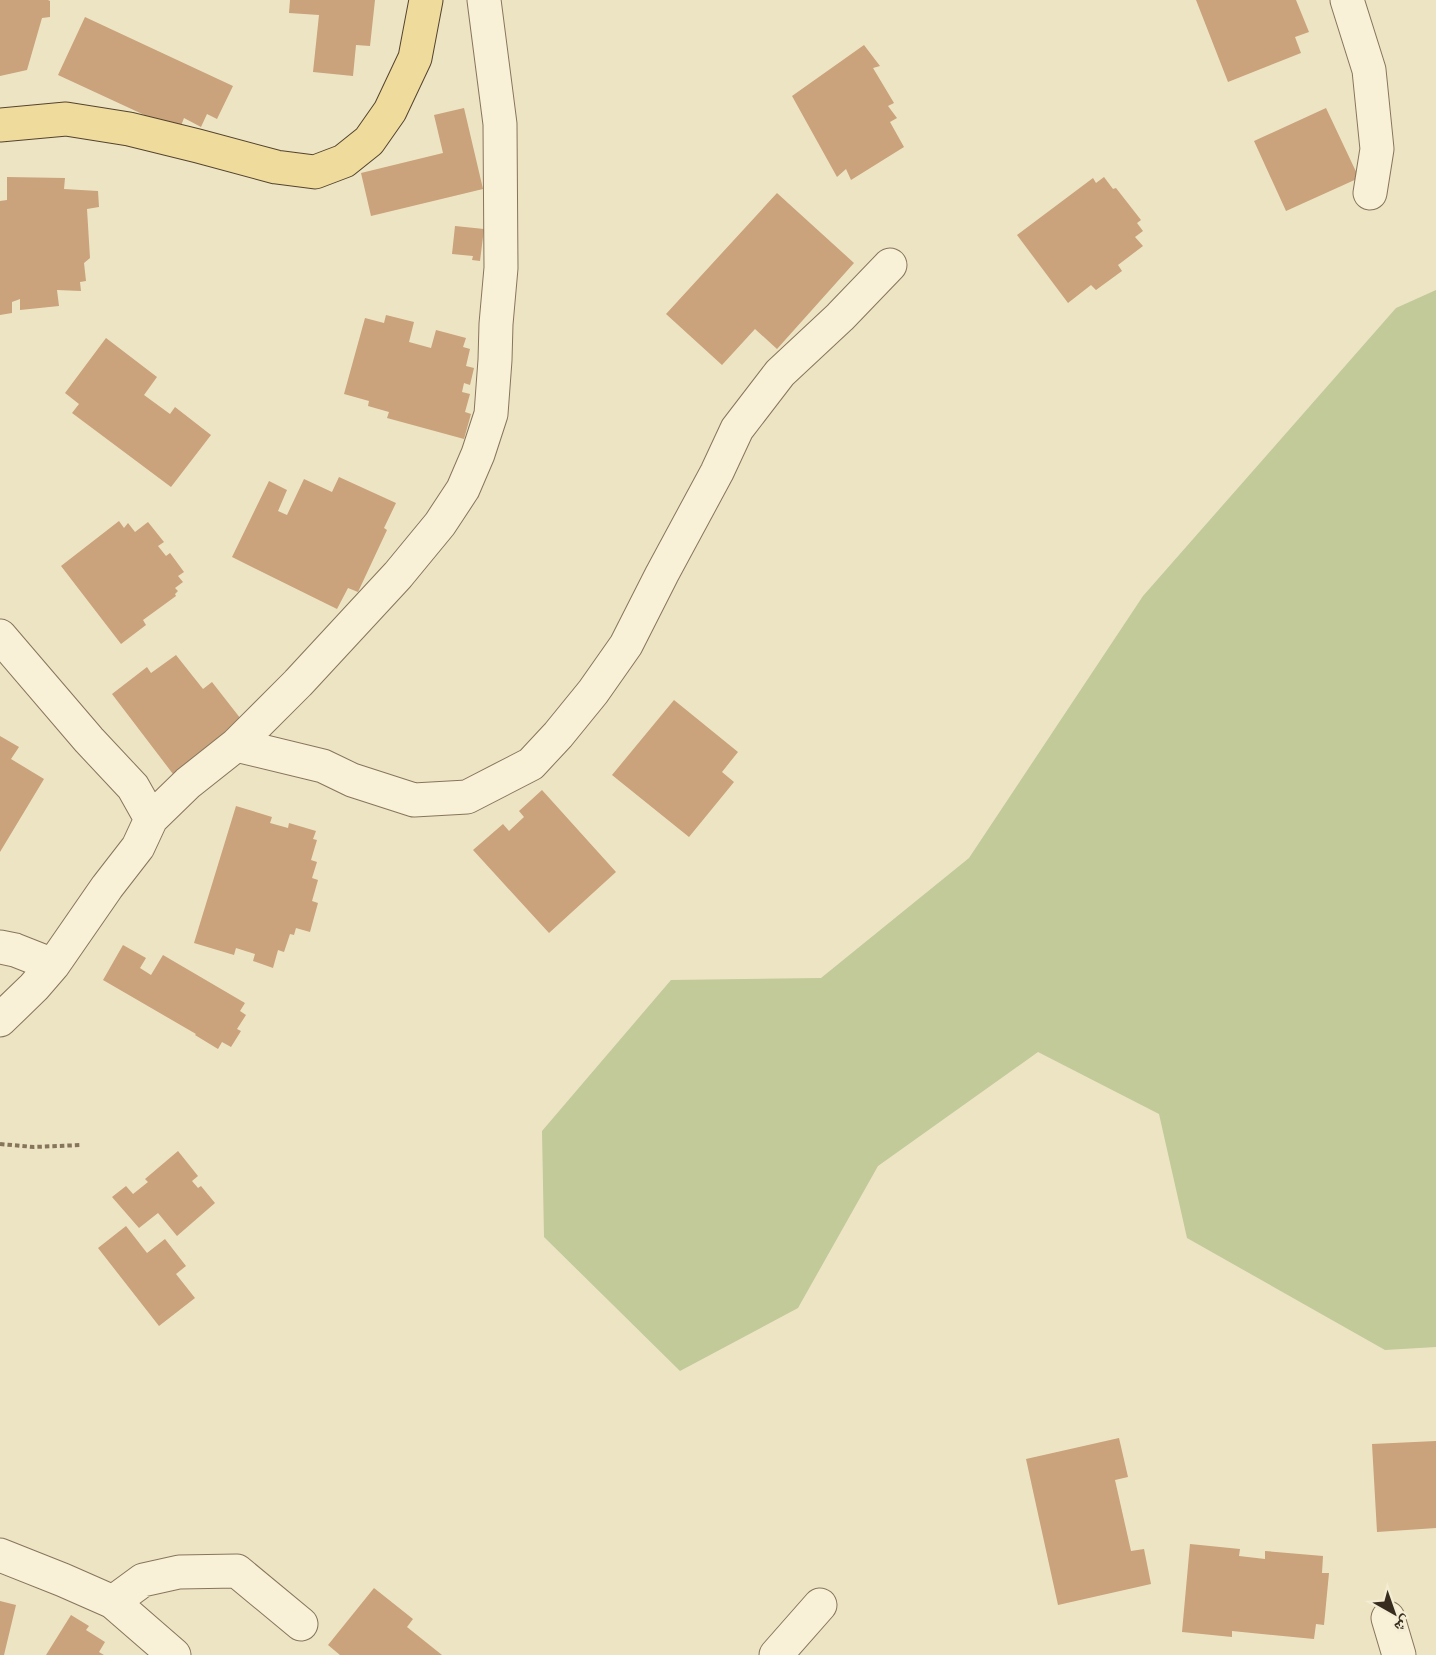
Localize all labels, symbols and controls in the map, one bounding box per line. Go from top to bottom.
north arrow [1364,1583,1424,1643]
text: ش [1391,1611,1417,1638]

